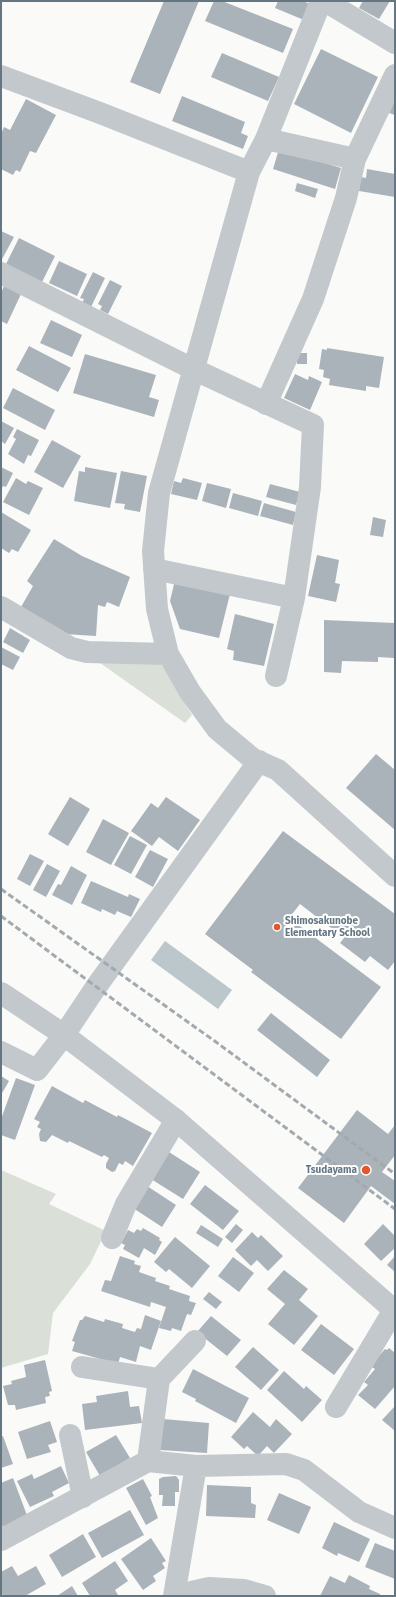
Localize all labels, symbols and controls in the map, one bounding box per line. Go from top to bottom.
place label: Shimosakunobe Elementary School [285,915,370,938]
marker: Shimosakunobe Elementary School [272,922,282,932]
place label: Tsudayama [306,1164,357,1176]
marker: Tsudayama [360,1164,372,1176]

